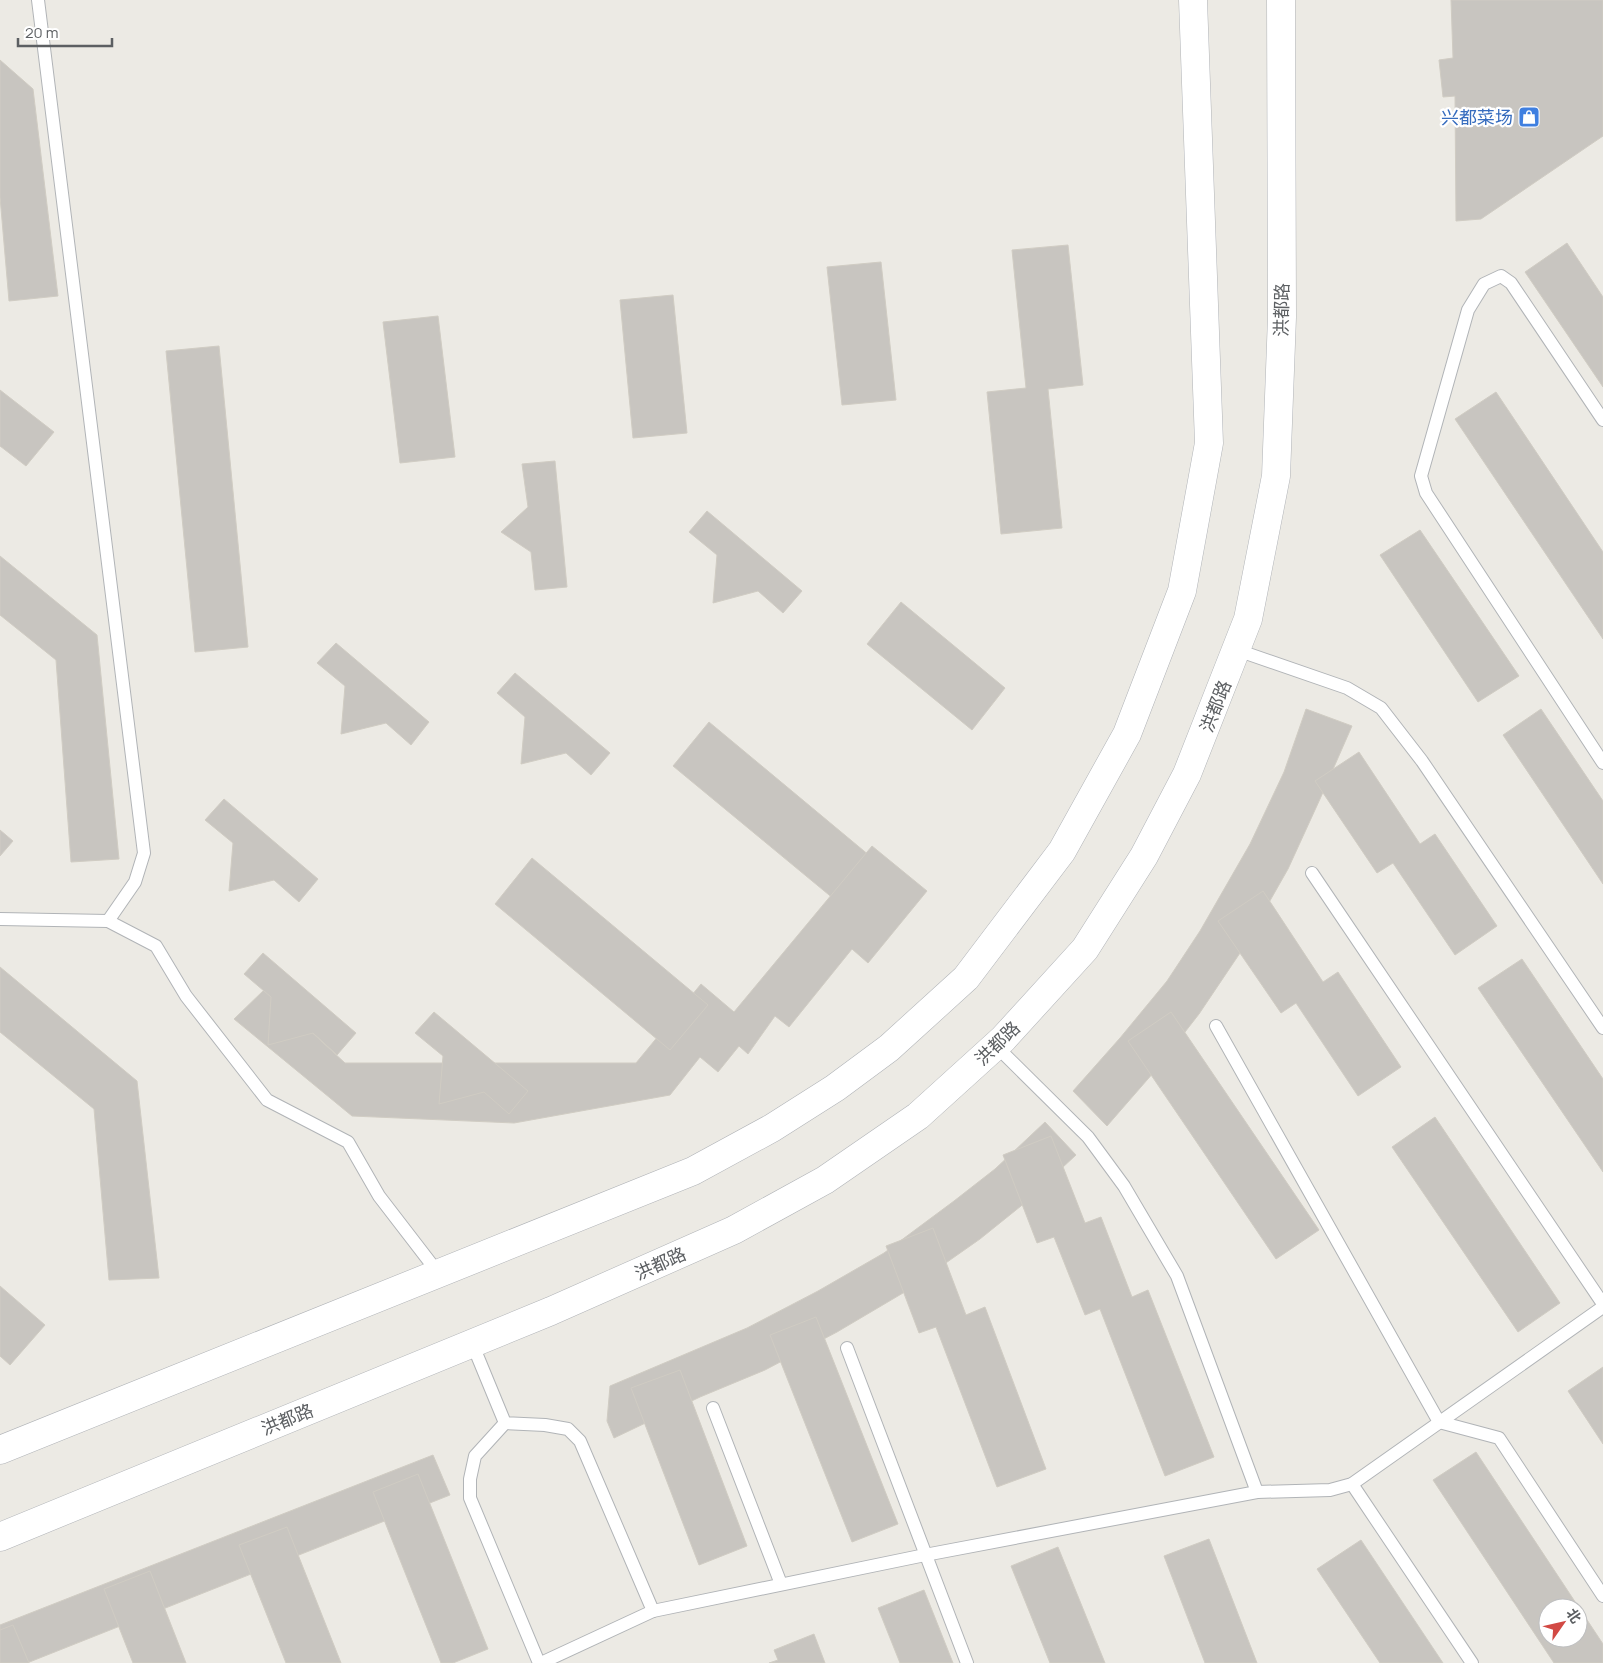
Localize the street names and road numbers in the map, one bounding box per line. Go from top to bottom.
street label: 洪都路 [1269,283,1293,337]
street label: 洪都路 [1194,676,1236,736]
street label: 洪都路 [969,1016,1025,1070]
street label: 洪都路 [630,1241,690,1285]
street label: 洪都路 [257,1398,317,1440]

